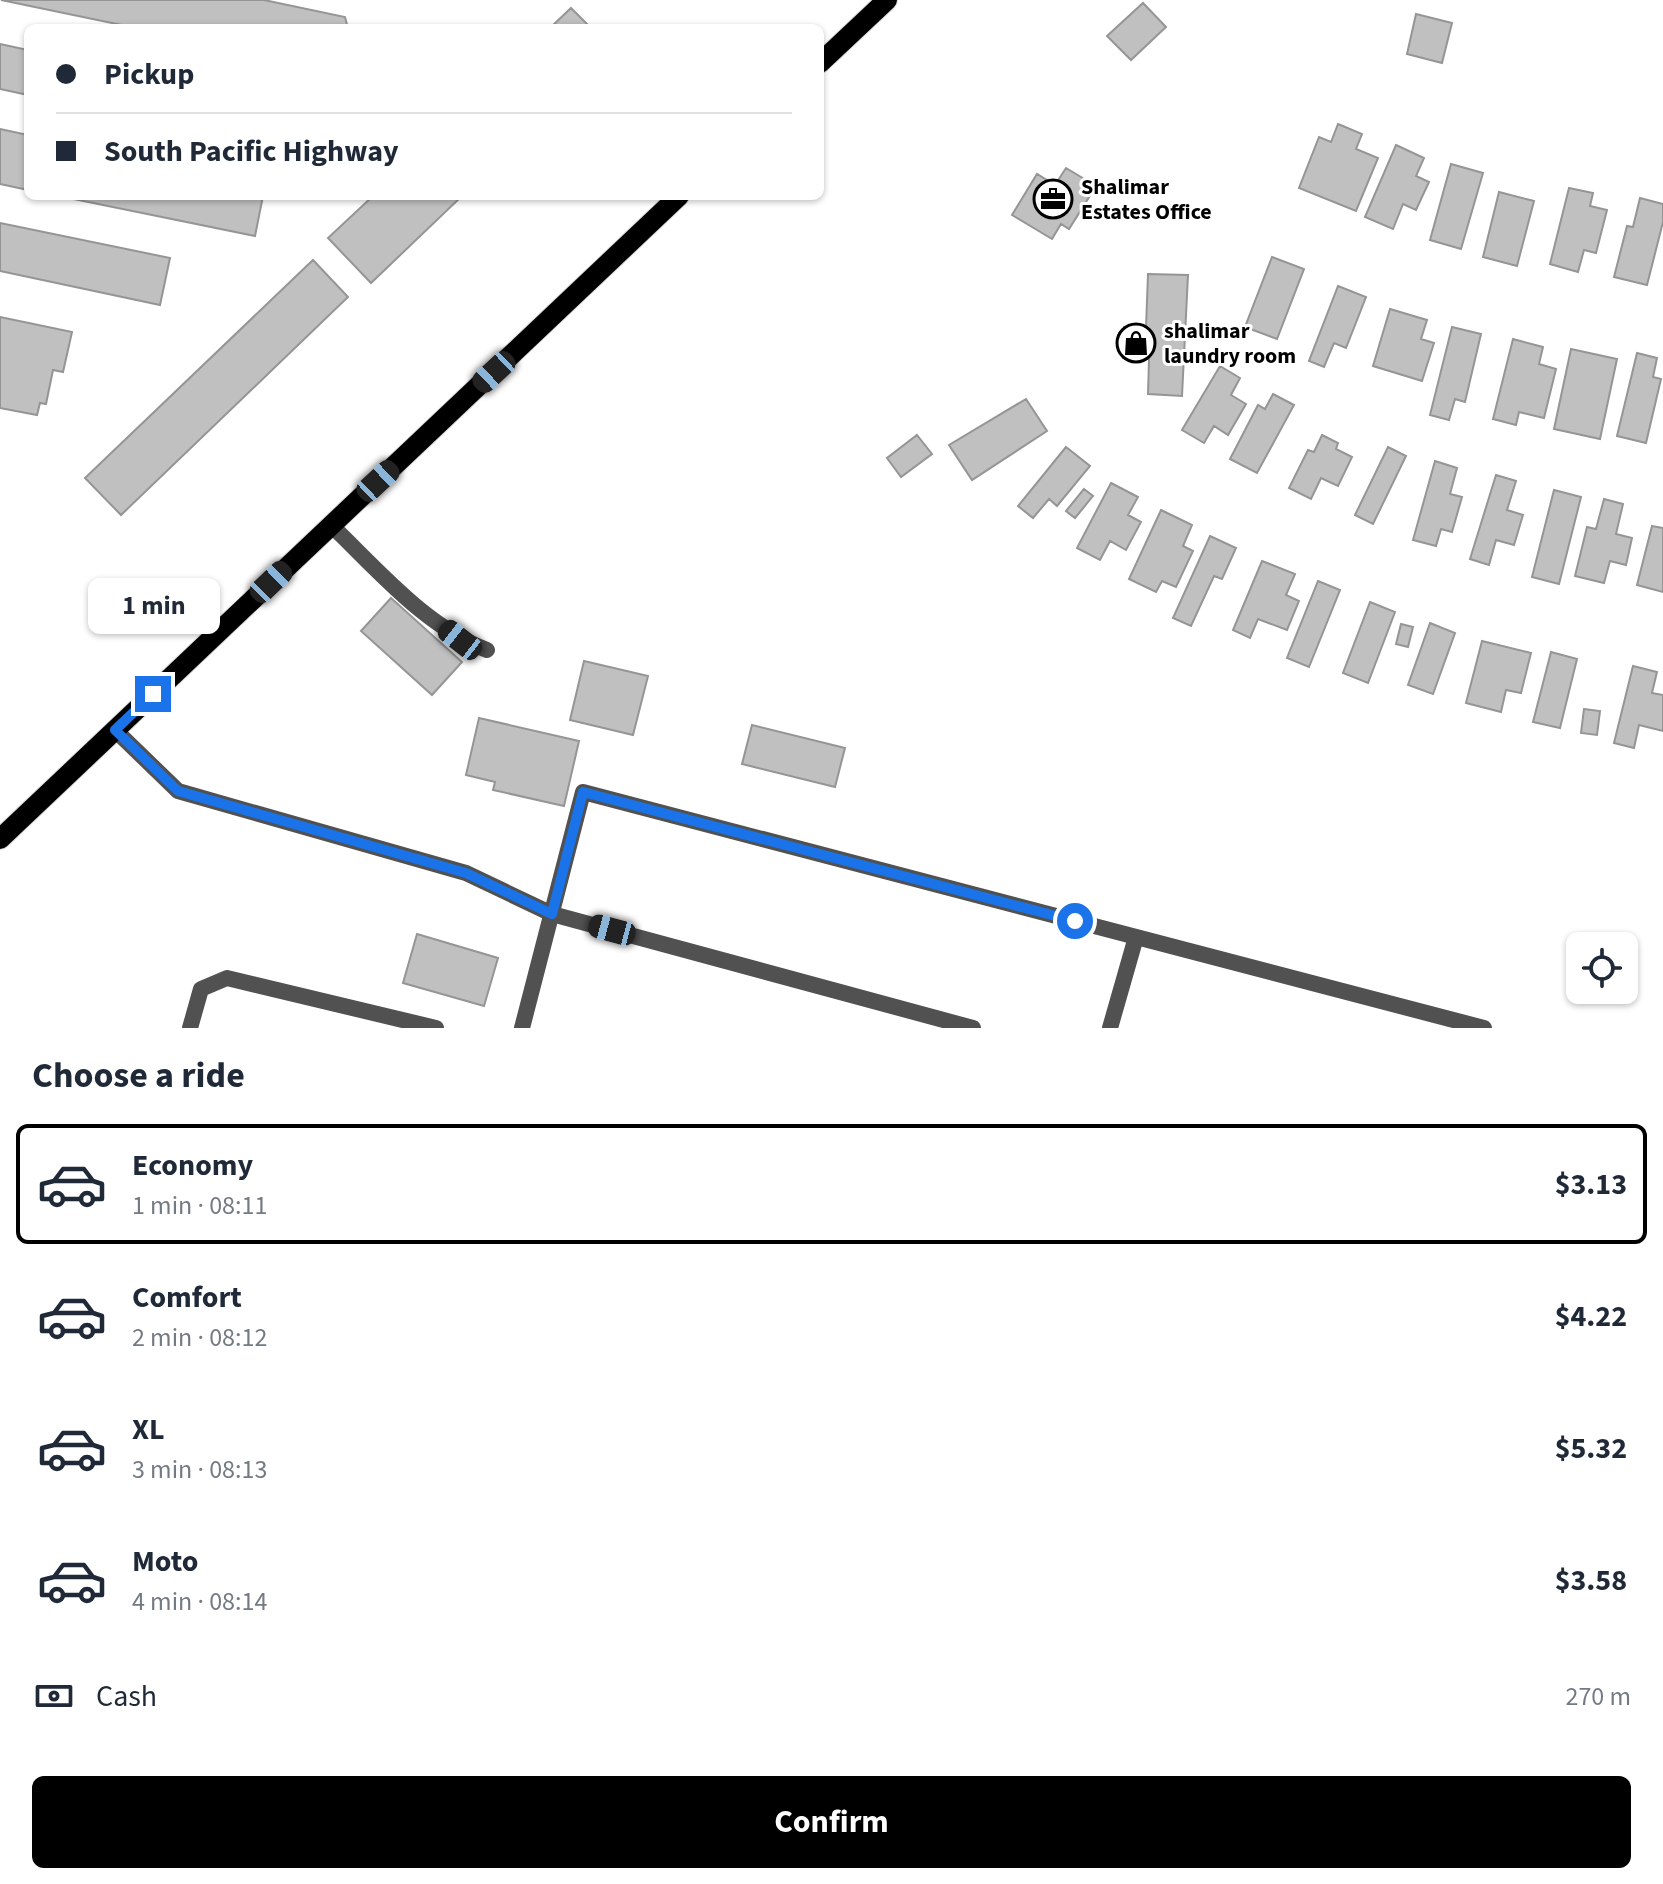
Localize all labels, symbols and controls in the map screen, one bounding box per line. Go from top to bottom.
text: Pickup [104,53,194,96]
text: South Pacific Highway [104,130,399,173]
place label: Shalimar Estates Office [1081,171,1212,228]
office icon: Shalimar Estates Office [1032,178,1074,220]
place label: shalimar laundry room [1164,315,1296,372]
shop icon: shalimar laundry room [1115,322,1157,364]
car [468,347,520,397]
car [352,456,404,506]
car [245,557,297,607]
callout: 1 min [87,578,219,634]
text: 1 min [122,587,186,624]
car [434,616,486,664]
route end [135,676,171,712]
route start [1057,903,1093,939]
car [586,912,638,948]
map controls [1566,932,1638,1004]
button: locate [1566,932,1638,1004]
text: Choose a ride [32,1050,245,1101]
text: Economy [132,1144,253,1187]
icon: car [36,1148,108,1220]
text: $3.13 [1555,1163,1627,1206]
text: 1 min · 08:11 [132,1187,267,1224]
text: Comfort [132,1276,242,1319]
icon: car [36,1280,108,1352]
text: $4.22 [1555,1295,1627,1338]
text: 2 min · 08:12 [132,1319,267,1356]
text: XL [132,1408,165,1451]
icon: car [36,1412,108,1484]
text: $5.32 [1555,1427,1627,1470]
text: 3 min · 08:13 [132,1451,267,1488]
text: Moto [132,1540,198,1583]
icon: car [36,1544,108,1616]
text: $3.58 [1555,1559,1627,1602]
text: 4 min · 08:14 [132,1583,267,1620]
icon: cash [32,1674,76,1718]
text: Cash [96,1675,157,1718]
text: 270 m [1565,1678,1631,1715]
button: Confirm [32,1776,1631,1868]

